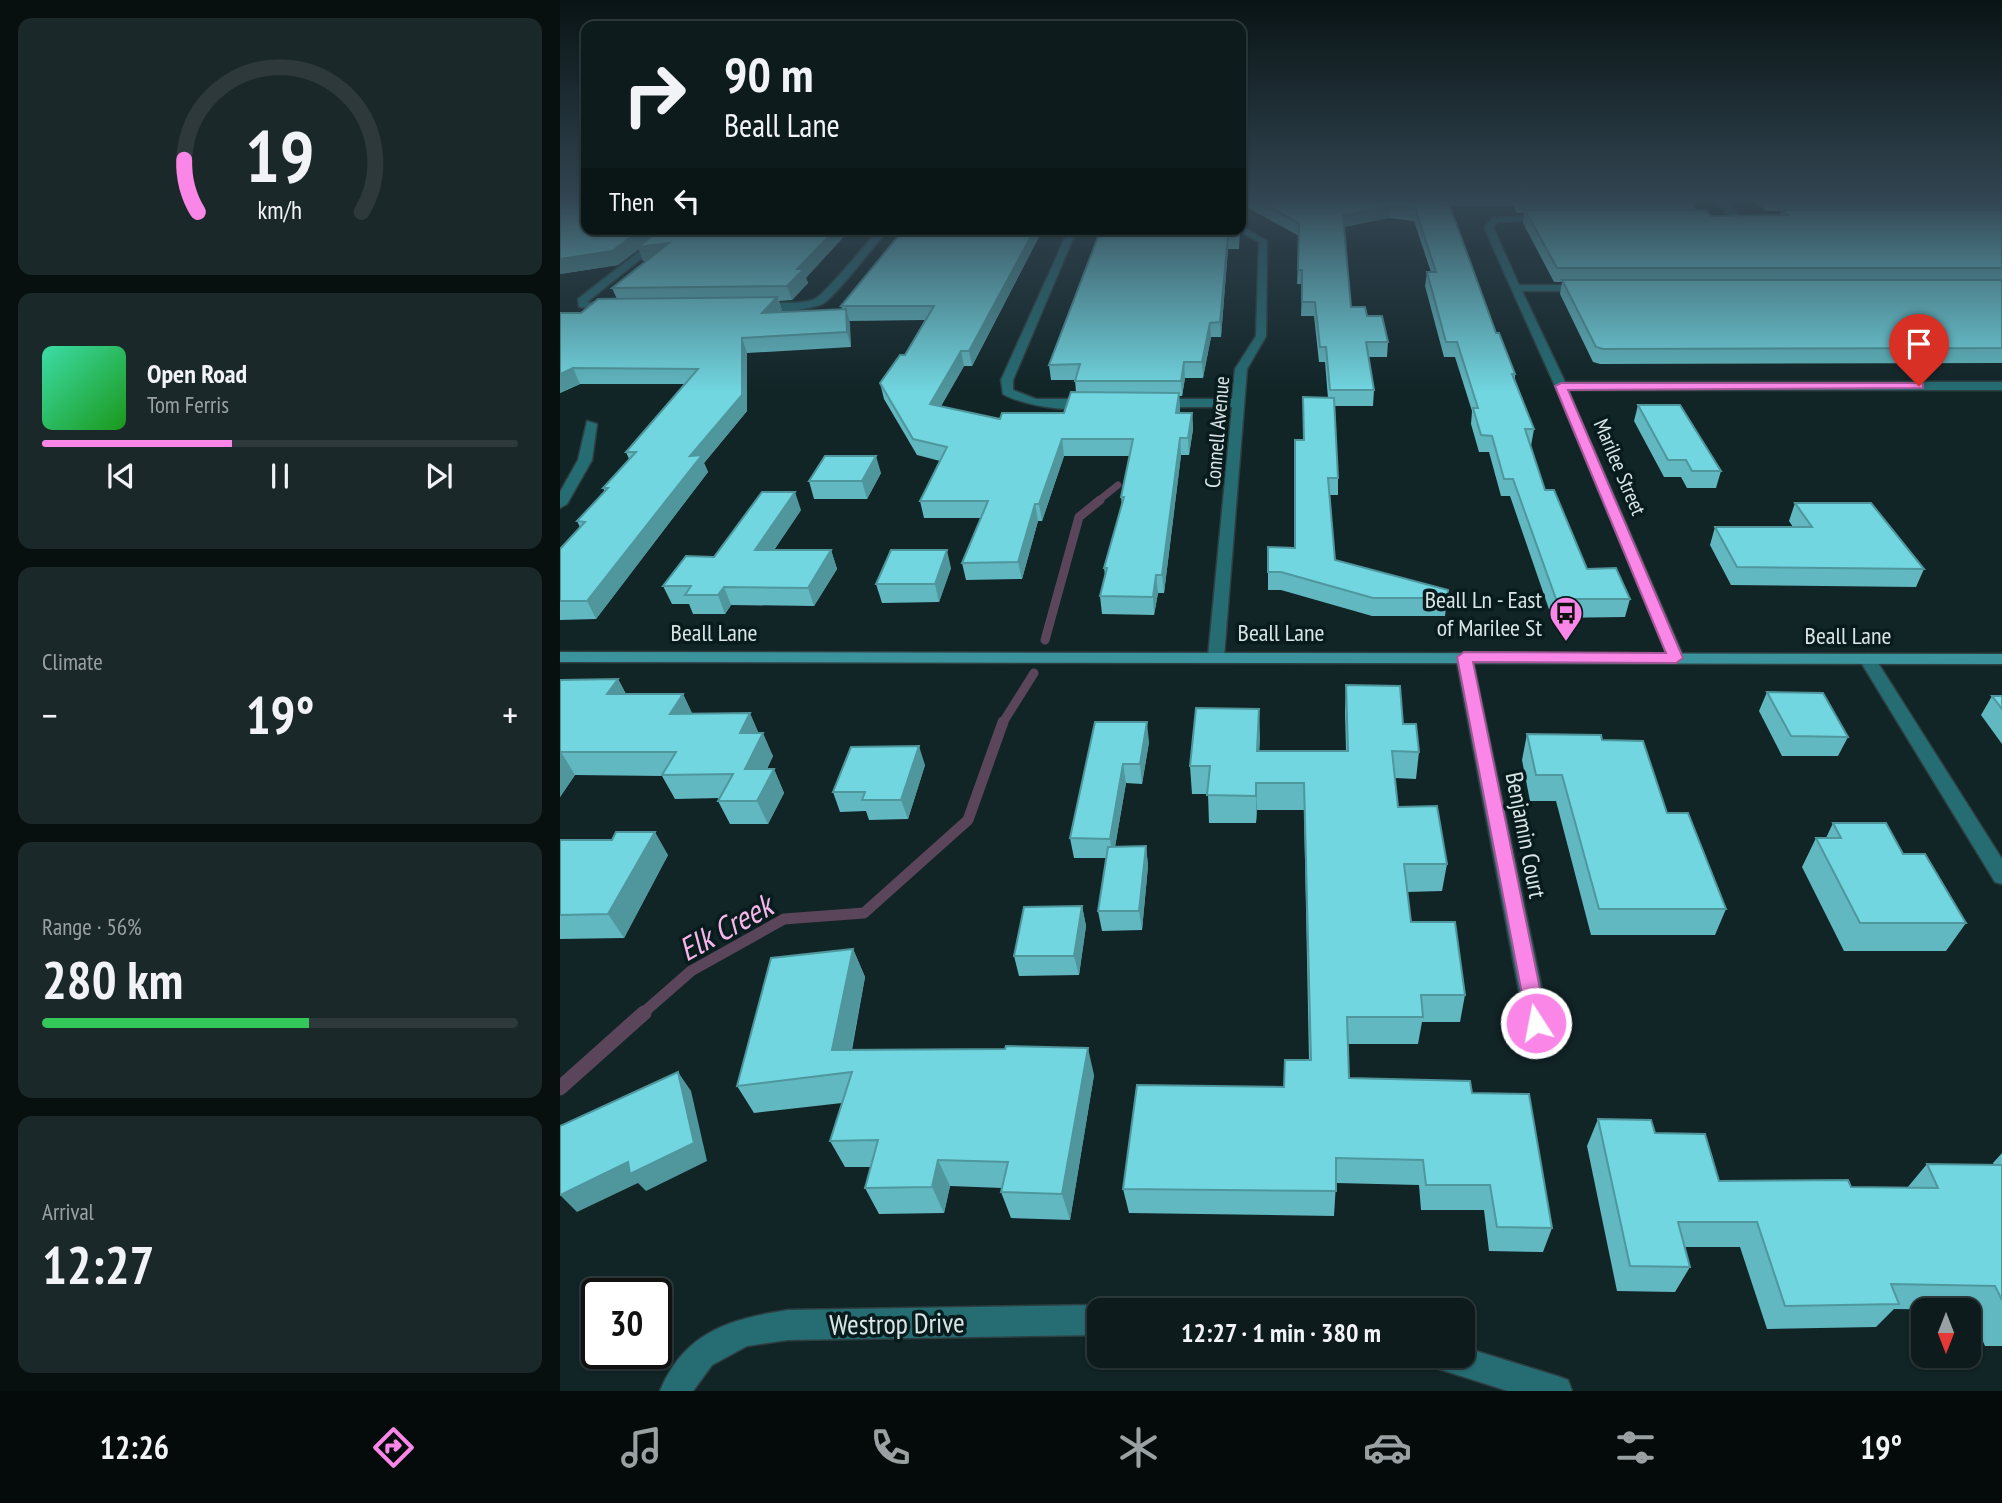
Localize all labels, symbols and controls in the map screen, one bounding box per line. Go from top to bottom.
text: 90 m [724,42,813,106]
icon: right [609,49,700,140]
text: Beall Lane [724,104,840,146]
text: 19 [245,109,315,203]
icon: left [668,182,706,220]
text: Then [609,185,654,218]
text: km/h [258,194,302,226]
pin [1889,314,1949,386]
icon: arrive [1900,325,1938,363]
text: Open Road [147,357,247,390]
street label: Connell Avenue [1199,375,1235,489]
text: Tom Ferris [147,390,229,419]
street label: Marilee Street [1588,415,1652,519]
icon: previous [102,457,140,495]
icon: pause [261,457,299,495]
icon: next [420,457,458,495]
place label: Beall Ln - East of Marilee St [1425,584,1542,643]
bus stop icon: Beall Ln - East of Marilee St [1547,594,1585,643]
street label: Beall Lane [671,617,757,648]
street label: Beall Lane [1238,617,1324,648]
street label: Beall Lane [1805,620,1891,651]
text: Climate [42,647,103,676]
text: 19° [246,681,314,748]
text: − [42,690,58,739]
text: + [502,690,518,739]
street label: Benjamin Court [1499,769,1553,901]
water label: Elk Creek [671,882,783,970]
text: Range · 56% [42,912,142,941]
text: 280 km [42,946,183,1013]
position arrow [1499,986,1573,1060]
text: Arrival [42,1197,94,1226]
text: 12:27 [42,1231,154,1298]
speed limit sign: 30 [581,1278,672,1369]
north arrow [1911,1298,1981,1368]
map controls [1911,1298,1981,1368]
street label: Westrop Drive [829,1303,965,1343]
text: 12:27 · 1 min · 380 m [1181,1316,1381,1349]
icon: directions [369,1423,418,1472]
icon: music [617,1423,666,1472]
icon: phone [866,1423,915,1472]
icon: climate [1114,1423,1163,1472]
icon: car [1363,1423,1412,1472]
icon: filters [1611,1423,1660,1472]
text: 12:26 [100,1426,169,1468]
text: 19° [1860,1426,1902,1468]

